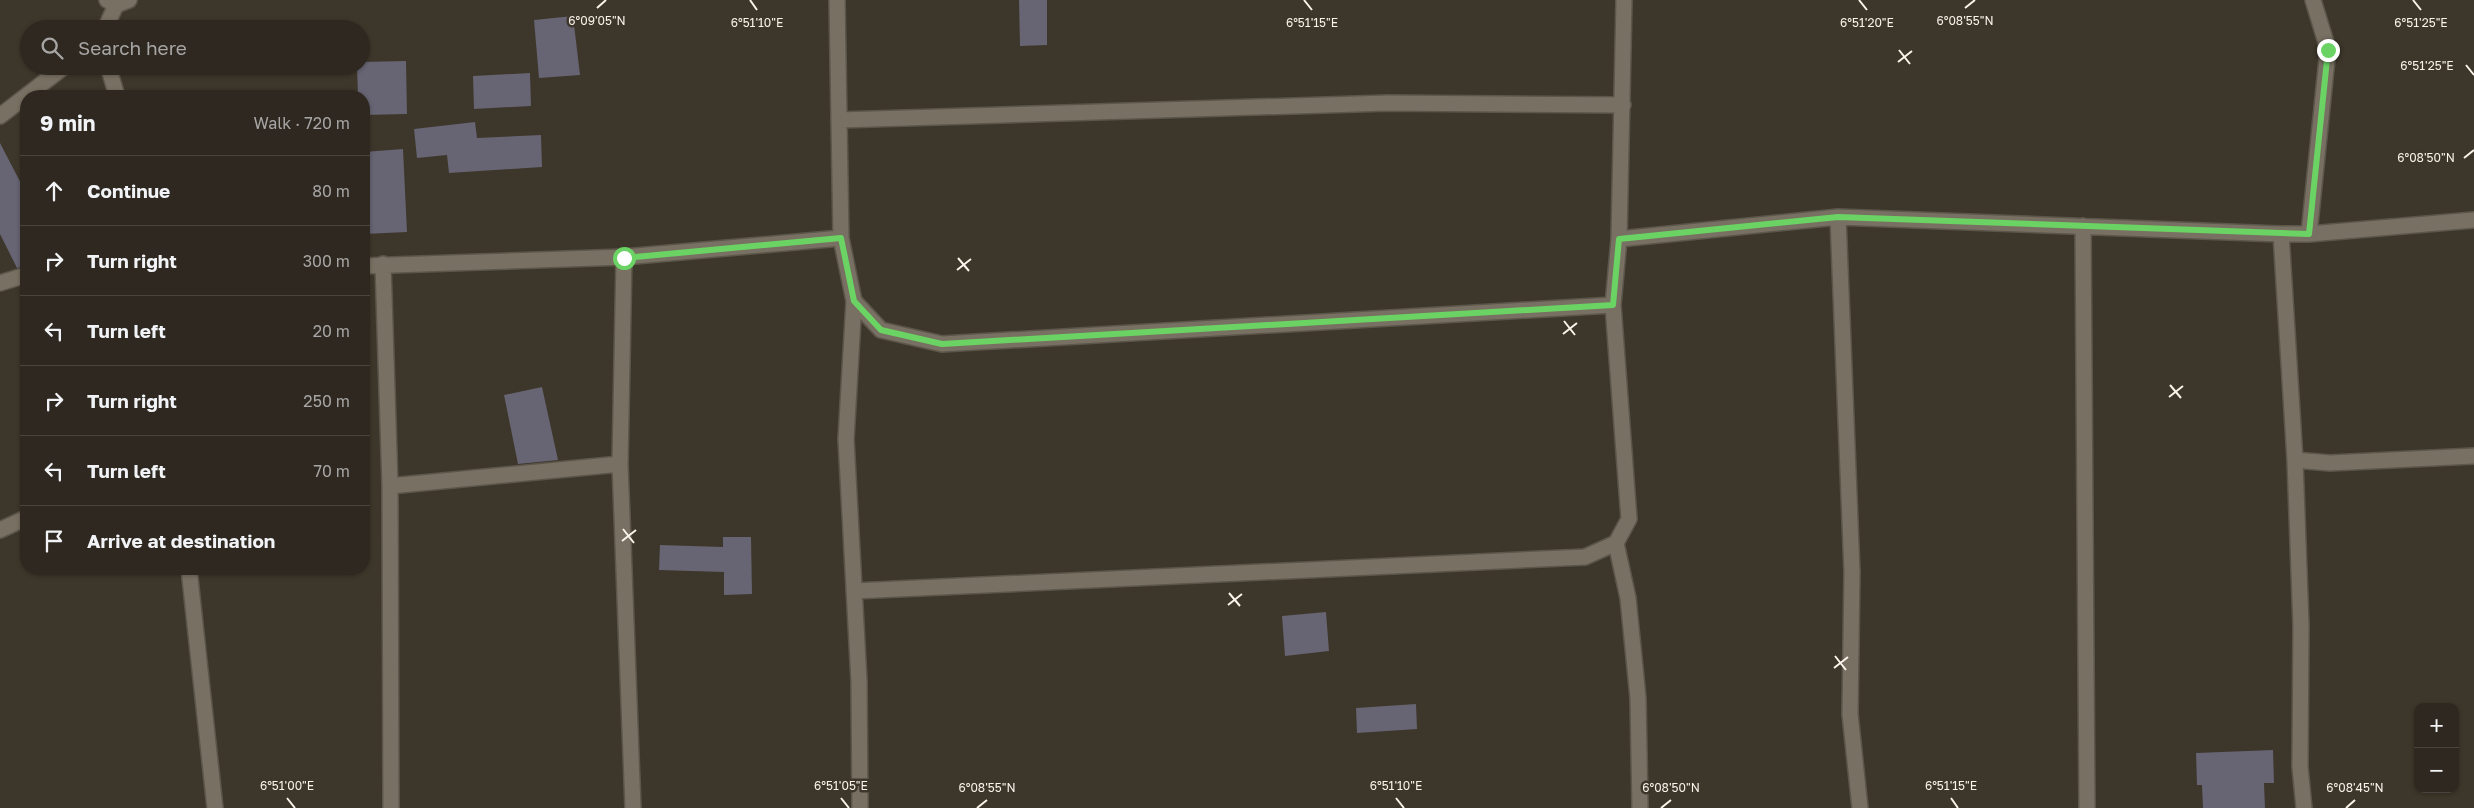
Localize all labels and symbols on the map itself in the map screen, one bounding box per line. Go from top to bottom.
text: 6°09'05"N [568,13,626,28]
text: 6°08'55"N [1936,13,1994,28]
text: 6°51'10"E [731,15,783,30]
text: 6°51'15"E [1286,15,1338,30]
text: 6°51'20"E [1840,15,1894,30]
text: 6°51'25"E [2394,15,2448,30]
route end [2317,39,2340,62]
text: 6°51'25"E [2400,58,2454,73]
text: 6°08'50"N [2397,150,2455,165]
route start [613,247,636,270]
text: 6°51'00"E [260,778,314,793]
text: 6°51'05"E [814,778,868,793]
text: 6°51'10"E [1370,778,1422,793]
text: 6°51'15"E [1925,778,1977,793]
text: 6°08'55"N [958,780,1016,795]
text: 6°08'50"N [1642,780,1700,795]
text: 6°08'45"N [2326,780,2384,795]

